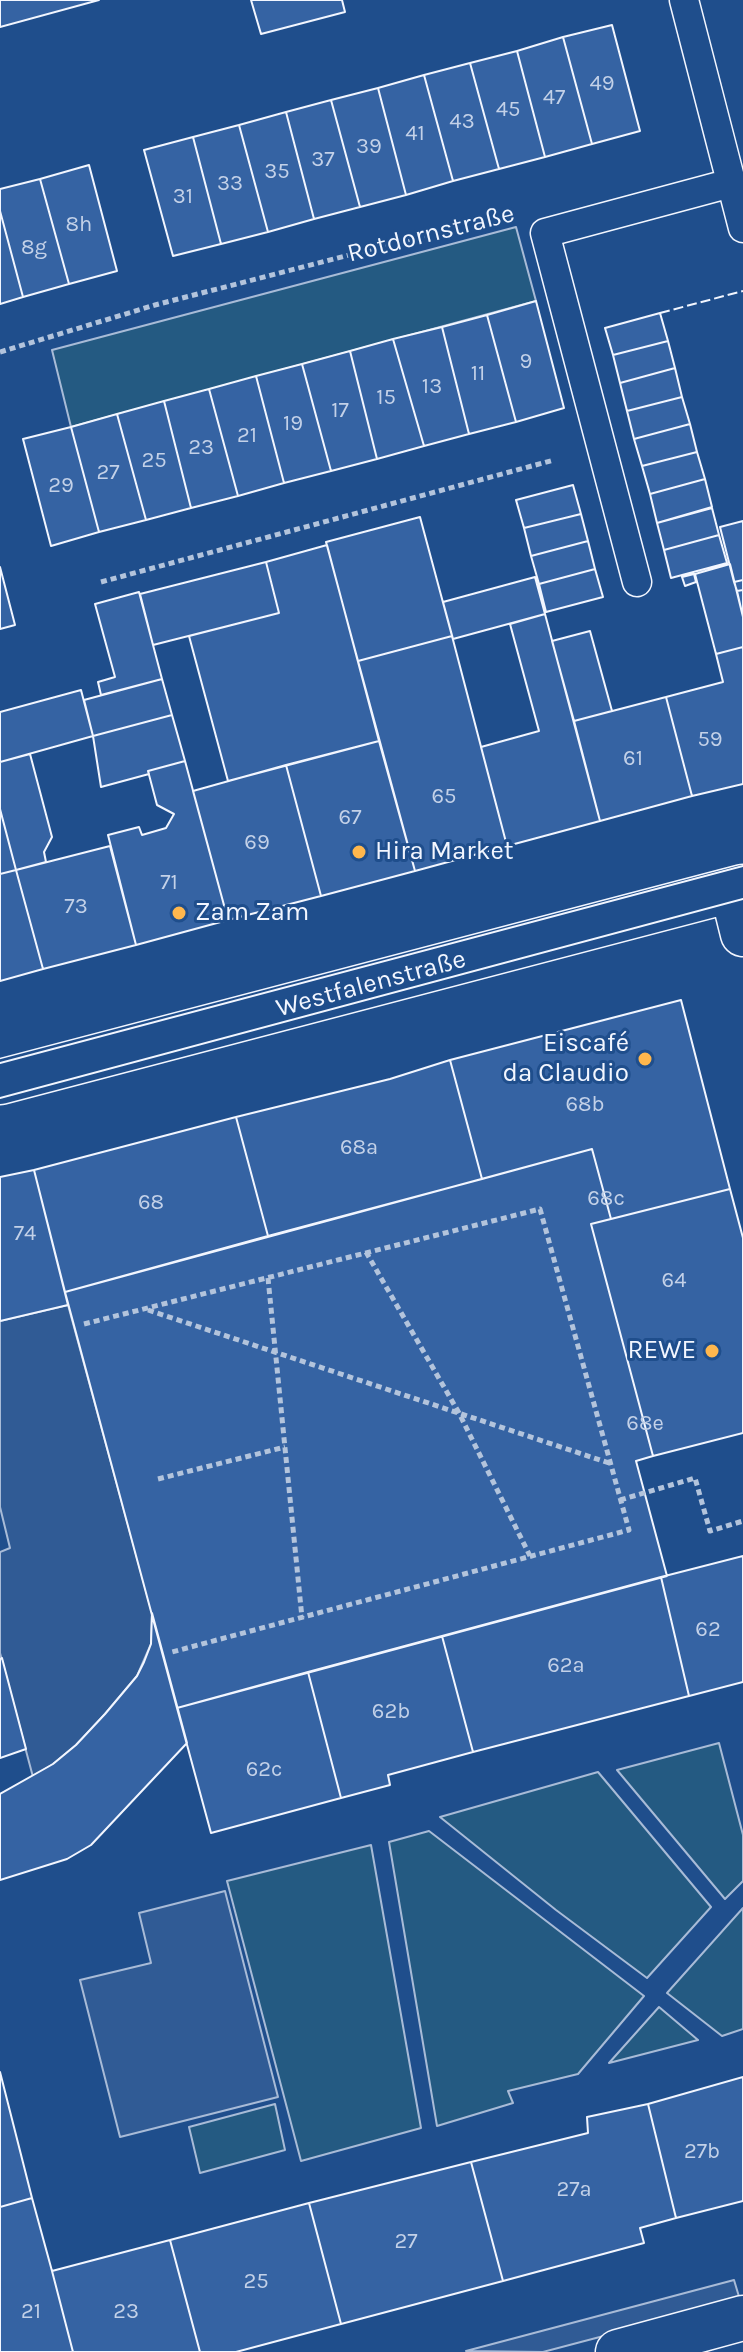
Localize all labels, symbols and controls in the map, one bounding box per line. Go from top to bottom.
house number: 49 [589,71,615,97]
house number: 47 [543,85,565,111]
house number: 45 [496,97,520,123]
house number: 43 [449,109,475,135]
house number: 41 [405,121,425,147]
house number: 39 [356,134,382,160]
house number: 37 [311,147,335,173]
house number: 35 [264,159,290,185]
house number: 33 [217,171,243,197]
house number: 31 [173,184,193,210]
street label: Rotdornstraße [344,198,518,270]
house number: 8h [66,212,92,238]
house number: 8g [21,235,47,261]
house number: 9 [520,349,532,375]
house number: 11 [471,361,485,387]
house number: 13 [422,374,442,400]
house number: 15 [376,385,396,411]
house number: 17 [331,398,349,424]
house number: 19 [283,411,303,437]
house number: 21 [237,423,257,449]
house number: 23 [188,435,214,461]
house number: 25 [141,448,167,474]
house number: 27 [96,460,120,486]
house number: 29 [48,473,74,499]
house number: 59 [697,727,723,753]
house number: 61 [623,746,643,772]
house number: 65 [431,784,457,810]
house number: 67 [339,805,361,831]
house number: 69 [244,830,270,856]
place label: Hira Market [375,836,514,868]
marker: Hira Market [350,843,368,861]
house number: 71 [160,870,178,896]
house number: 73 [64,894,88,920]
place label: Zam Zam [195,897,309,929]
marker: Zam Zam [170,904,188,922]
street label: Westfalenstraße [273,944,469,1024]
place label: Eiscafé da Claudio [502,1028,629,1090]
marker: Eiscafé da Claudio [636,1050,654,1068]
house number: 68b [565,1092,605,1118]
house number: 68a [340,1135,378,1161]
house number: 68c [587,1186,625,1212]
house number: 68 [138,1190,164,1216]
house number: 74 [14,1221,36,1247]
house number: 64 [662,1268,686,1294]
place label: REWE [628,1335,696,1367]
marker: REWE [703,1342,721,1360]
house number: 68e [626,1411,664,1437]
house number: 62 [695,1617,721,1643]
house number: 62a [547,1653,585,1679]
house number: 62b [372,1699,410,1725]
house number: 62c [246,1757,282,1783]
house number: 27b [684,2139,720,2165]
house number: 27a [556,2177,592,2203]
house number: 27 [394,2229,418,2255]
house number: 25 [243,2269,269,2295]
house number: 21 [21,2299,41,2325]
house number: 23 [113,2299,139,2325]

